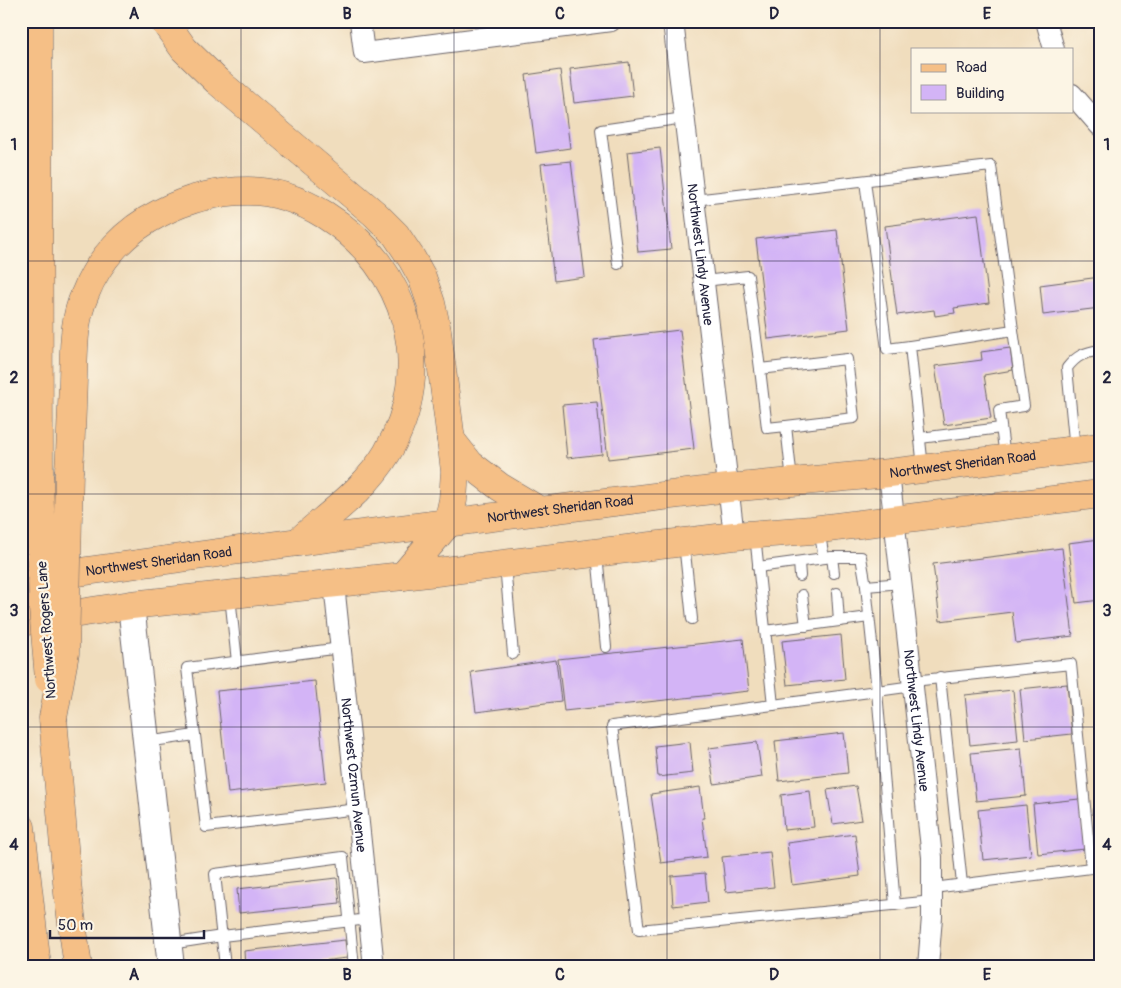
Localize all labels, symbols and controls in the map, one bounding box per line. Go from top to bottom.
text: A [129,4,140,24]
text: B [342,4,352,24]
text: C [555,4,565,24]
text: D [769,4,779,24]
text: E [983,4,992,24]
legend [911,48,1074,112]
text: Road [956,58,987,77]
text: Building [956,84,1004,103]
text: 1 [11,135,17,155]
text: 1 [1104,135,1110,155]
street label: Northwest Lindy Avenue [683,183,717,326]
text: 2 [10,368,19,388]
text: 2 [1103,368,1112,388]
street label: Northwest Sheridan Road [888,447,1037,482]
street label: Northwest Sheridan Road [486,492,635,527]
street label: Northwest Sheridan Road [84,543,233,580]
street label: Northwest Rogers Lane [33,560,60,699]
text: 3 [10,601,19,621]
text: 3 [1103,601,1112,621]
street label: Northwest Lindy Avenue [900,649,933,792]
street label: Northwest Ozmun Avenue [337,697,370,853]
text: 4 [9,835,19,855]
text: 4 [1102,835,1112,855]
scale bar [50,908,204,940]
text: 50 m [58,916,93,935]
text: A [129,965,140,985]
text: B [342,965,352,985]
text: C [555,965,565,985]
text: D [769,965,779,985]
text: E [983,965,992,985]

